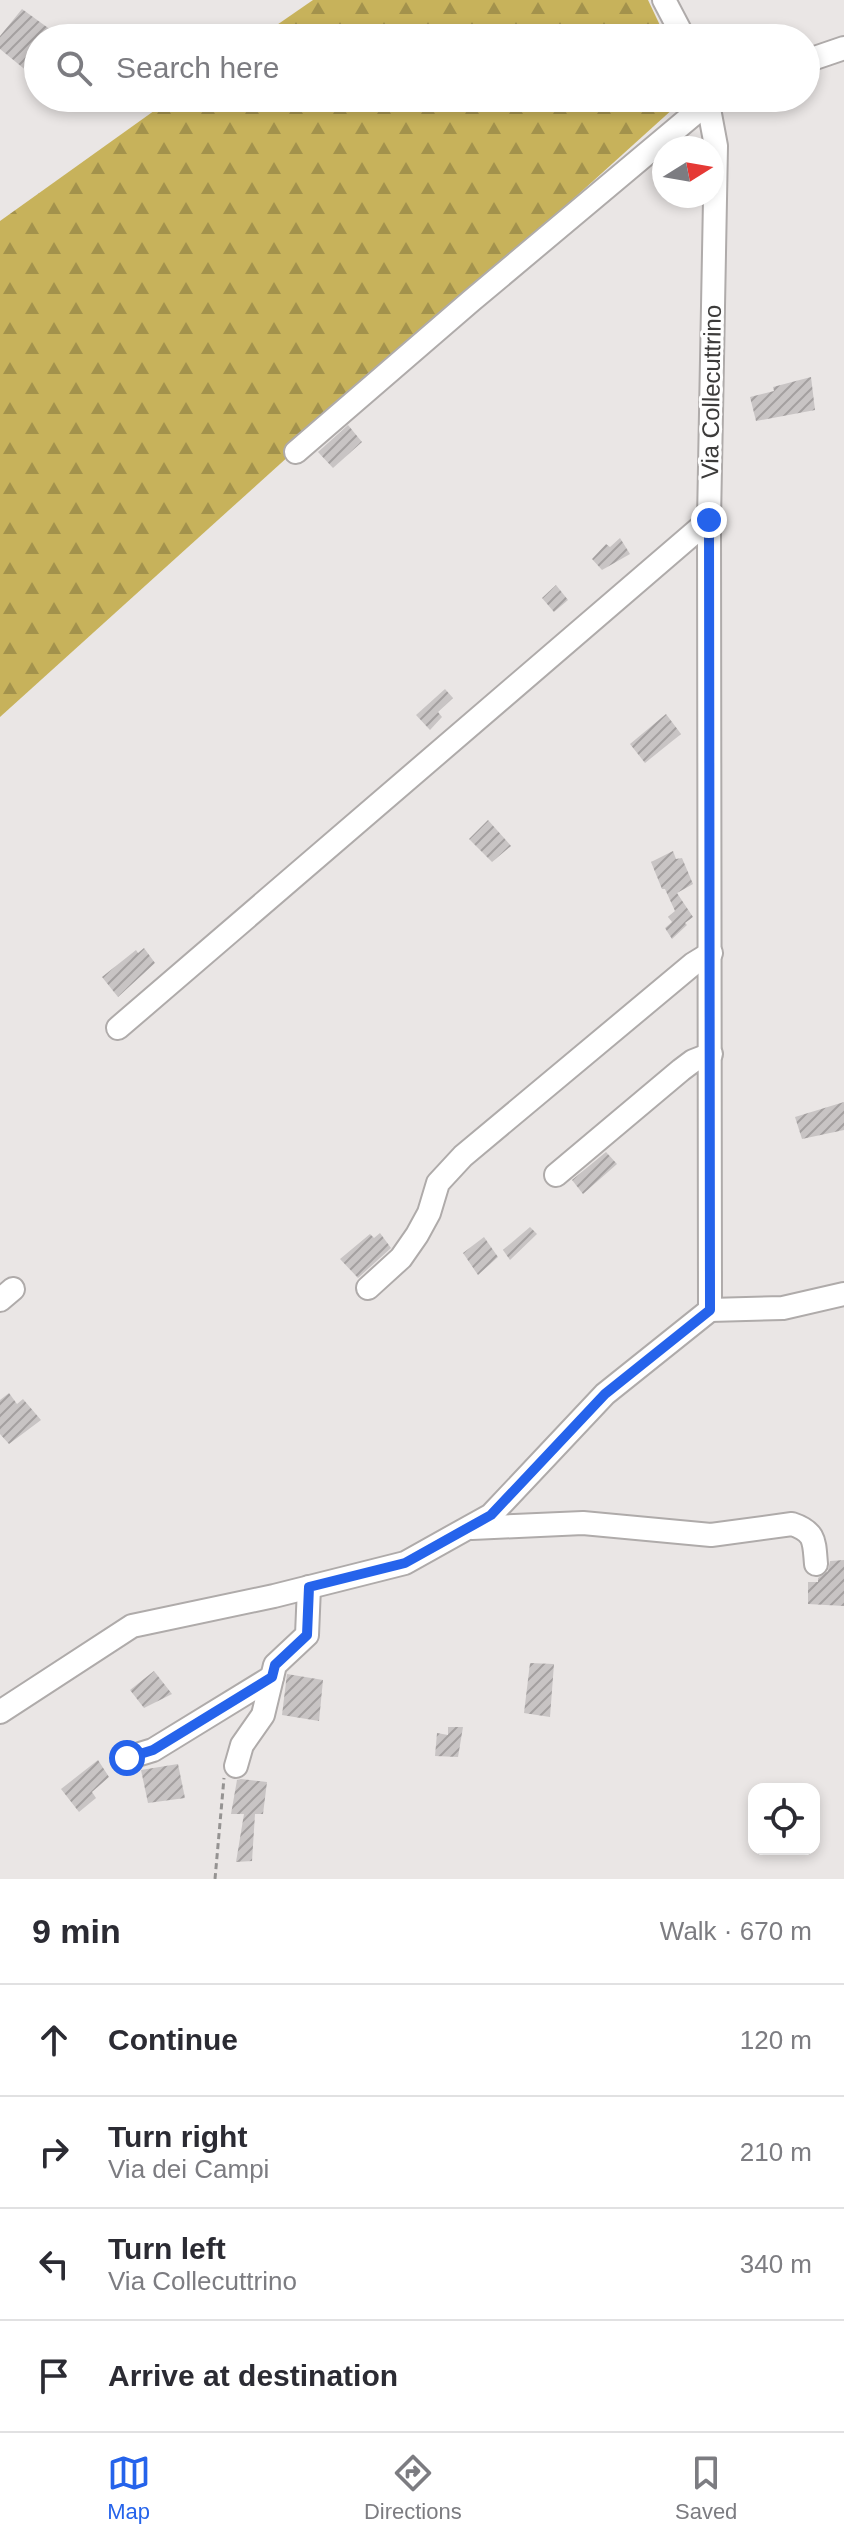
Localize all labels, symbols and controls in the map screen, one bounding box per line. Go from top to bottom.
search box [24,24,820,112]
icon: search [52,46,96,90]
text: Search here [116,51,279,84]
north arrow [652,136,724,208]
street label: Via Collecuttrino [696,305,726,479]
route end [691,502,727,538]
route start [109,1740,145,1776]
map controls [748,1783,820,1855]
button: locate [748,1783,820,1855]
text: 9 min [32,1912,121,1950]
text: Walk · 670 m [660,1916,812,1946]
icon: ahead [32,2018,76,2062]
text: Continue [108,2023,238,2056]
text: 120 m [740,2025,812,2055]
text: Turn right [108,2120,247,2153]
icon: right [32,2130,76,2174]
text: 210 m [740,2137,812,2167]
text: Via dei Campi [108,2154,269,2184]
text: Turn left [108,2232,226,2265]
icon: left [32,2242,76,2286]
text: 340 m [740,2249,812,2279]
text: Via Collecuttrino [108,2266,297,2296]
icon: arrive [32,2354,76,2398]
text: Arrive at destination [108,2359,398,2392]
tab: Map [107,2451,151,2525]
tab: Directions [364,2451,462,2525]
tab: Saved [675,2451,737,2525]

